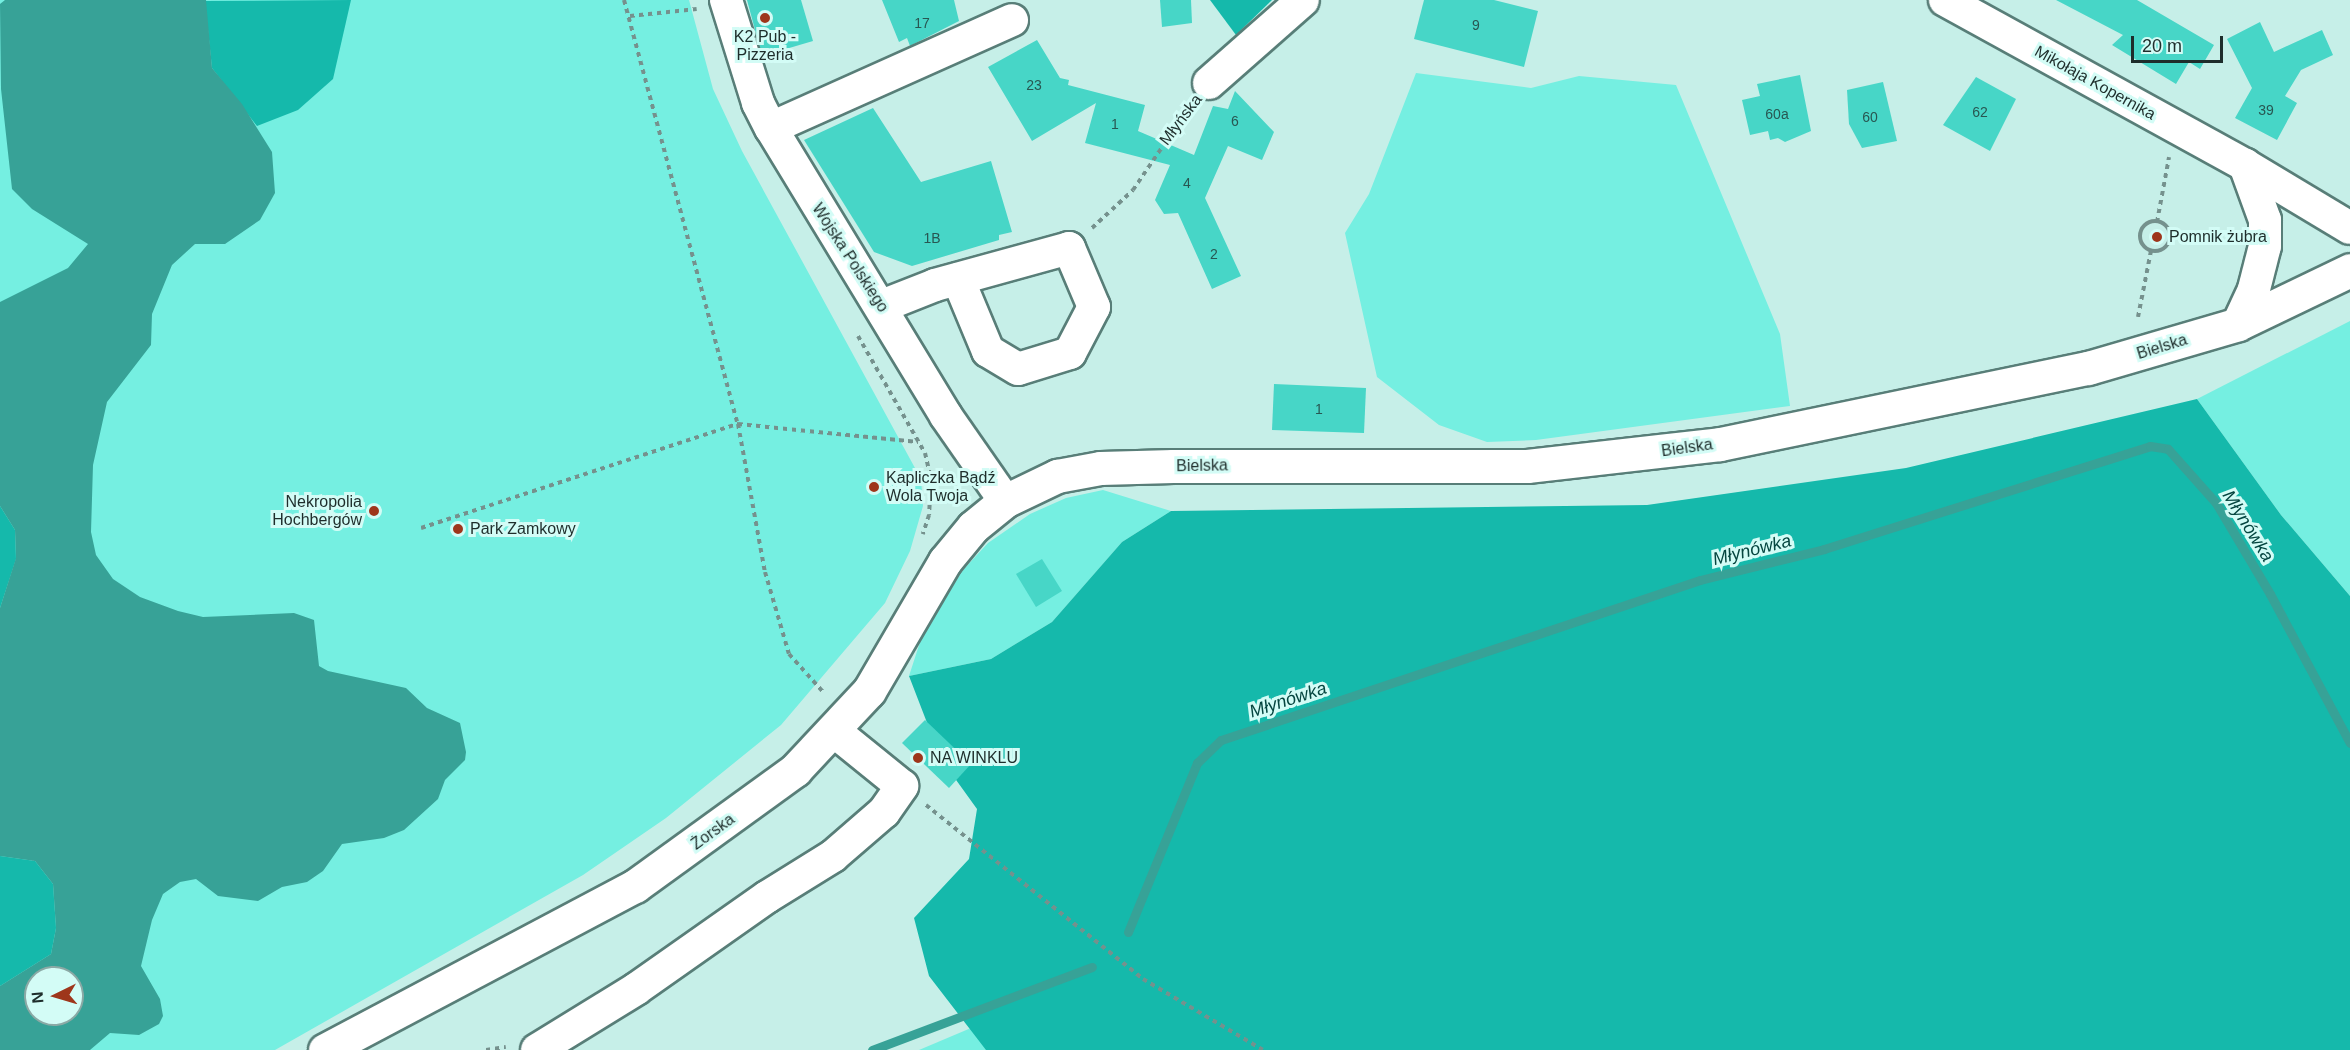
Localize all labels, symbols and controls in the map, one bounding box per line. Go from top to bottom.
marker: K2 Pub - Pizzeria [758,11,772,25]
house number: 17 [914,15,930,31]
house number: 9 [1472,17,1480,33]
scale bar [2134,24,2226,62]
place label: K2 Pub - Pizzeria [734,27,796,65]
text: 20 m [2142,36,2182,56]
street label: Mikołaja Kopernika [2031,42,2159,124]
house number: 23 [1026,77,1042,93]
street label: Młyńska [1156,91,1206,149]
house number: 39 [2258,102,2274,118]
house number: 62 [1972,104,1988,120]
house number: 60a [1765,106,1789,122]
house number: 60 [1862,109,1878,125]
house number: 6 [1231,113,1239,129]
house number: 1 [1111,116,1119,132]
house number: 4 [1183,175,1191,191]
street label: Wojska Polskiego [808,200,892,316]
place label: Pomnik żubra [2169,227,2267,247]
house number: 1B [923,230,941,246]
marker: Pomnik żubra [2150,230,2164,244]
house number: 2 [1210,246,1218,262]
street label: Bielska [2135,330,2189,364]
house number: 1 [1315,401,1323,417]
street label: Bielska [1660,435,1714,461]
street label: Bielska [1176,456,1228,476]
place label: Kapliczka Bądź Wola Twoja [886,468,995,506]
marker: Kapliczka Bądź Wola Twoja [867,480,881,494]
water label: Młynówka [2218,486,2278,566]
place label: Nekropolia Hochbergów [272,492,362,530]
marker: Nekropolia Hochbergów [367,504,381,518]
place label: Park Zamkowy [470,519,576,539]
marker: Park Zamkowy [451,522,465,536]
water label: Młynówka [1711,530,1793,570]
water label: Młynówka [1247,677,1329,723]
place label: NA WINKLU [930,748,1019,768]
marker: NA WINKLU [911,751,925,765]
street label: Żorska [688,810,738,854]
north arrow [24,966,84,1026]
text: N [29,991,47,1004]

